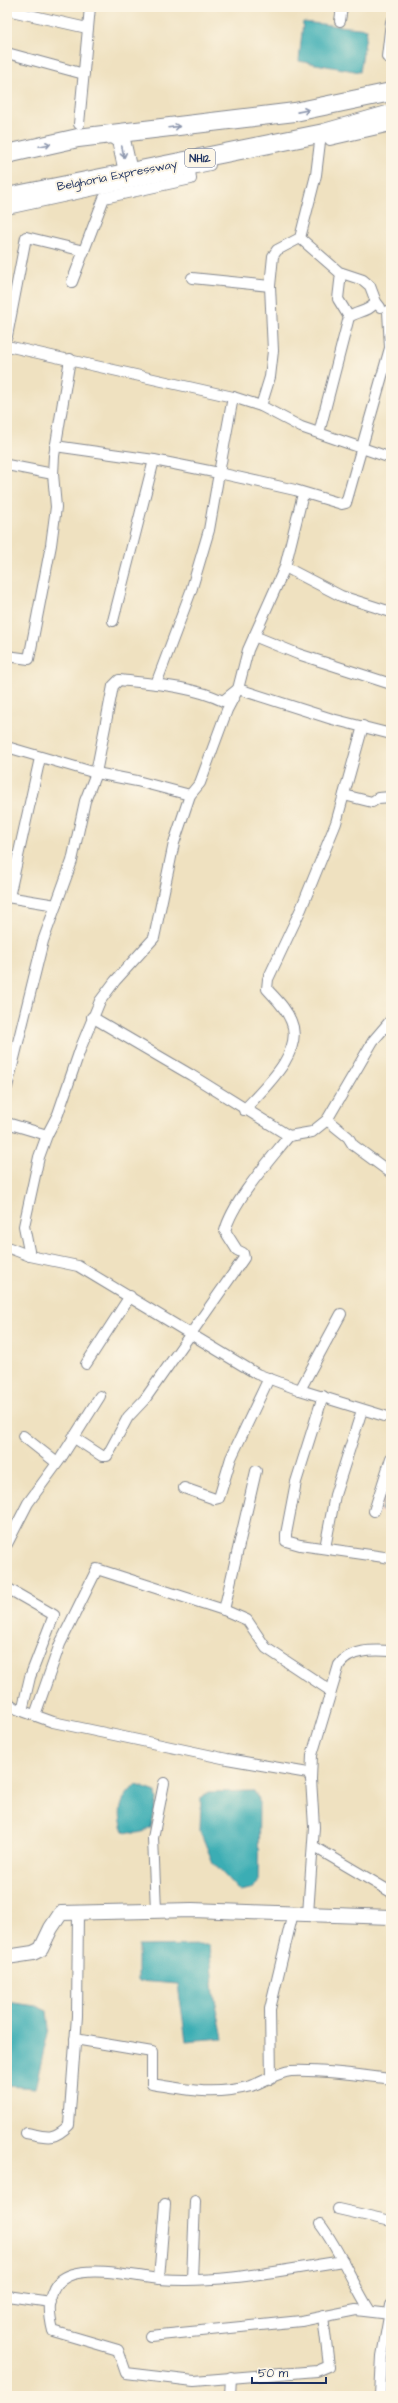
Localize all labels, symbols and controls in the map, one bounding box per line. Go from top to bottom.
one-way arrow [296,106,309,114]
one-way arrow [167,123,180,130]
one-way arrow [38,141,51,149]
one-way arrow [120,145,128,158]
road number: NH12 [185,149,215,167]
street label: Belghoria Expressway [56,155,179,196]
scale bar [252,2359,326,2385]
text: 50 m [258,2365,289,2382]

